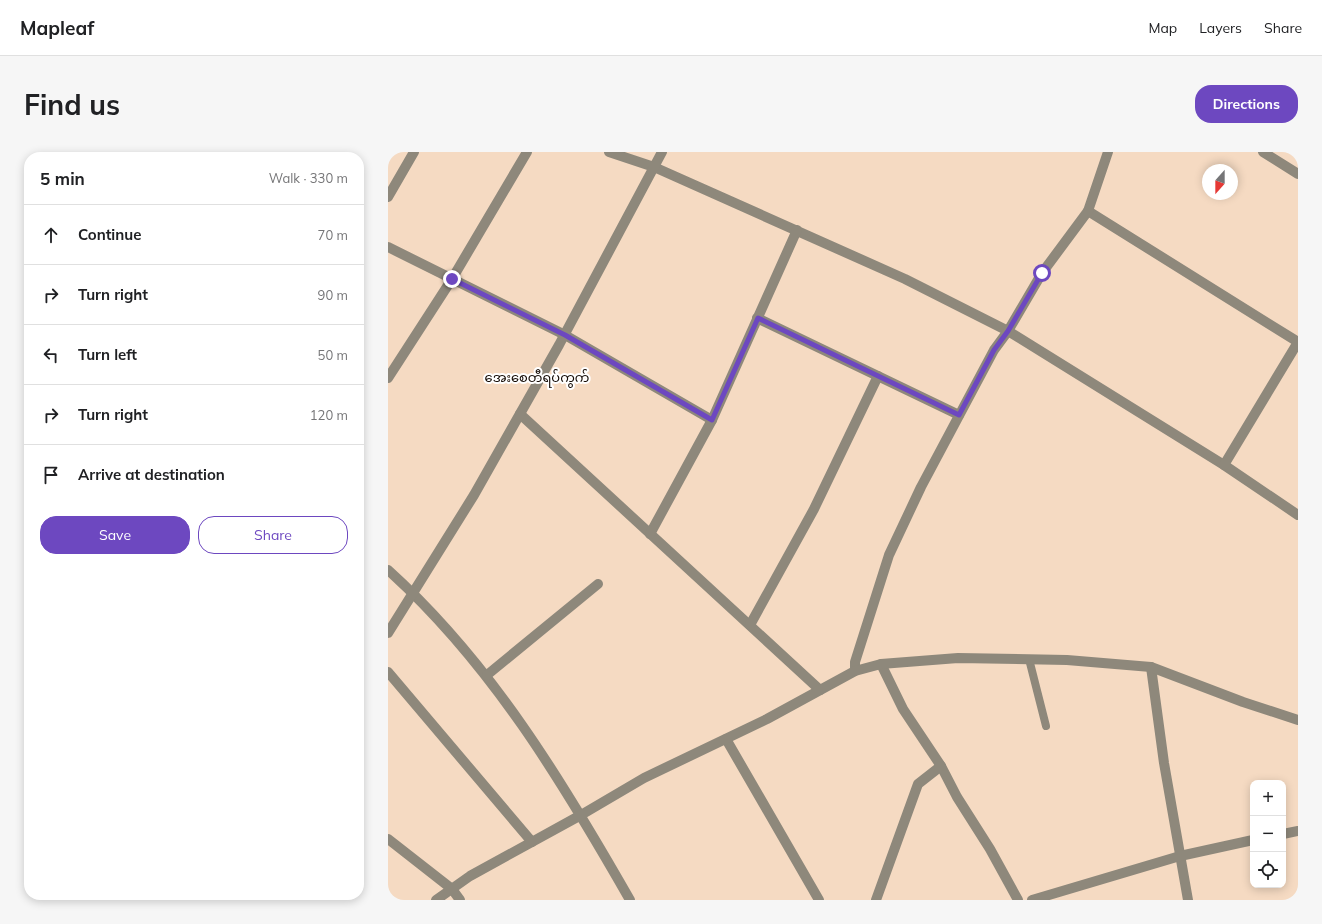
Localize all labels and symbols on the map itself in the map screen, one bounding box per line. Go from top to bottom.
north arrow [1202,164,1238,200]
route start [1033,264,1051,282]
route end [443,270,461,288]
district label: အေးစေတီရပ်ကွက် [485,369,589,388]

